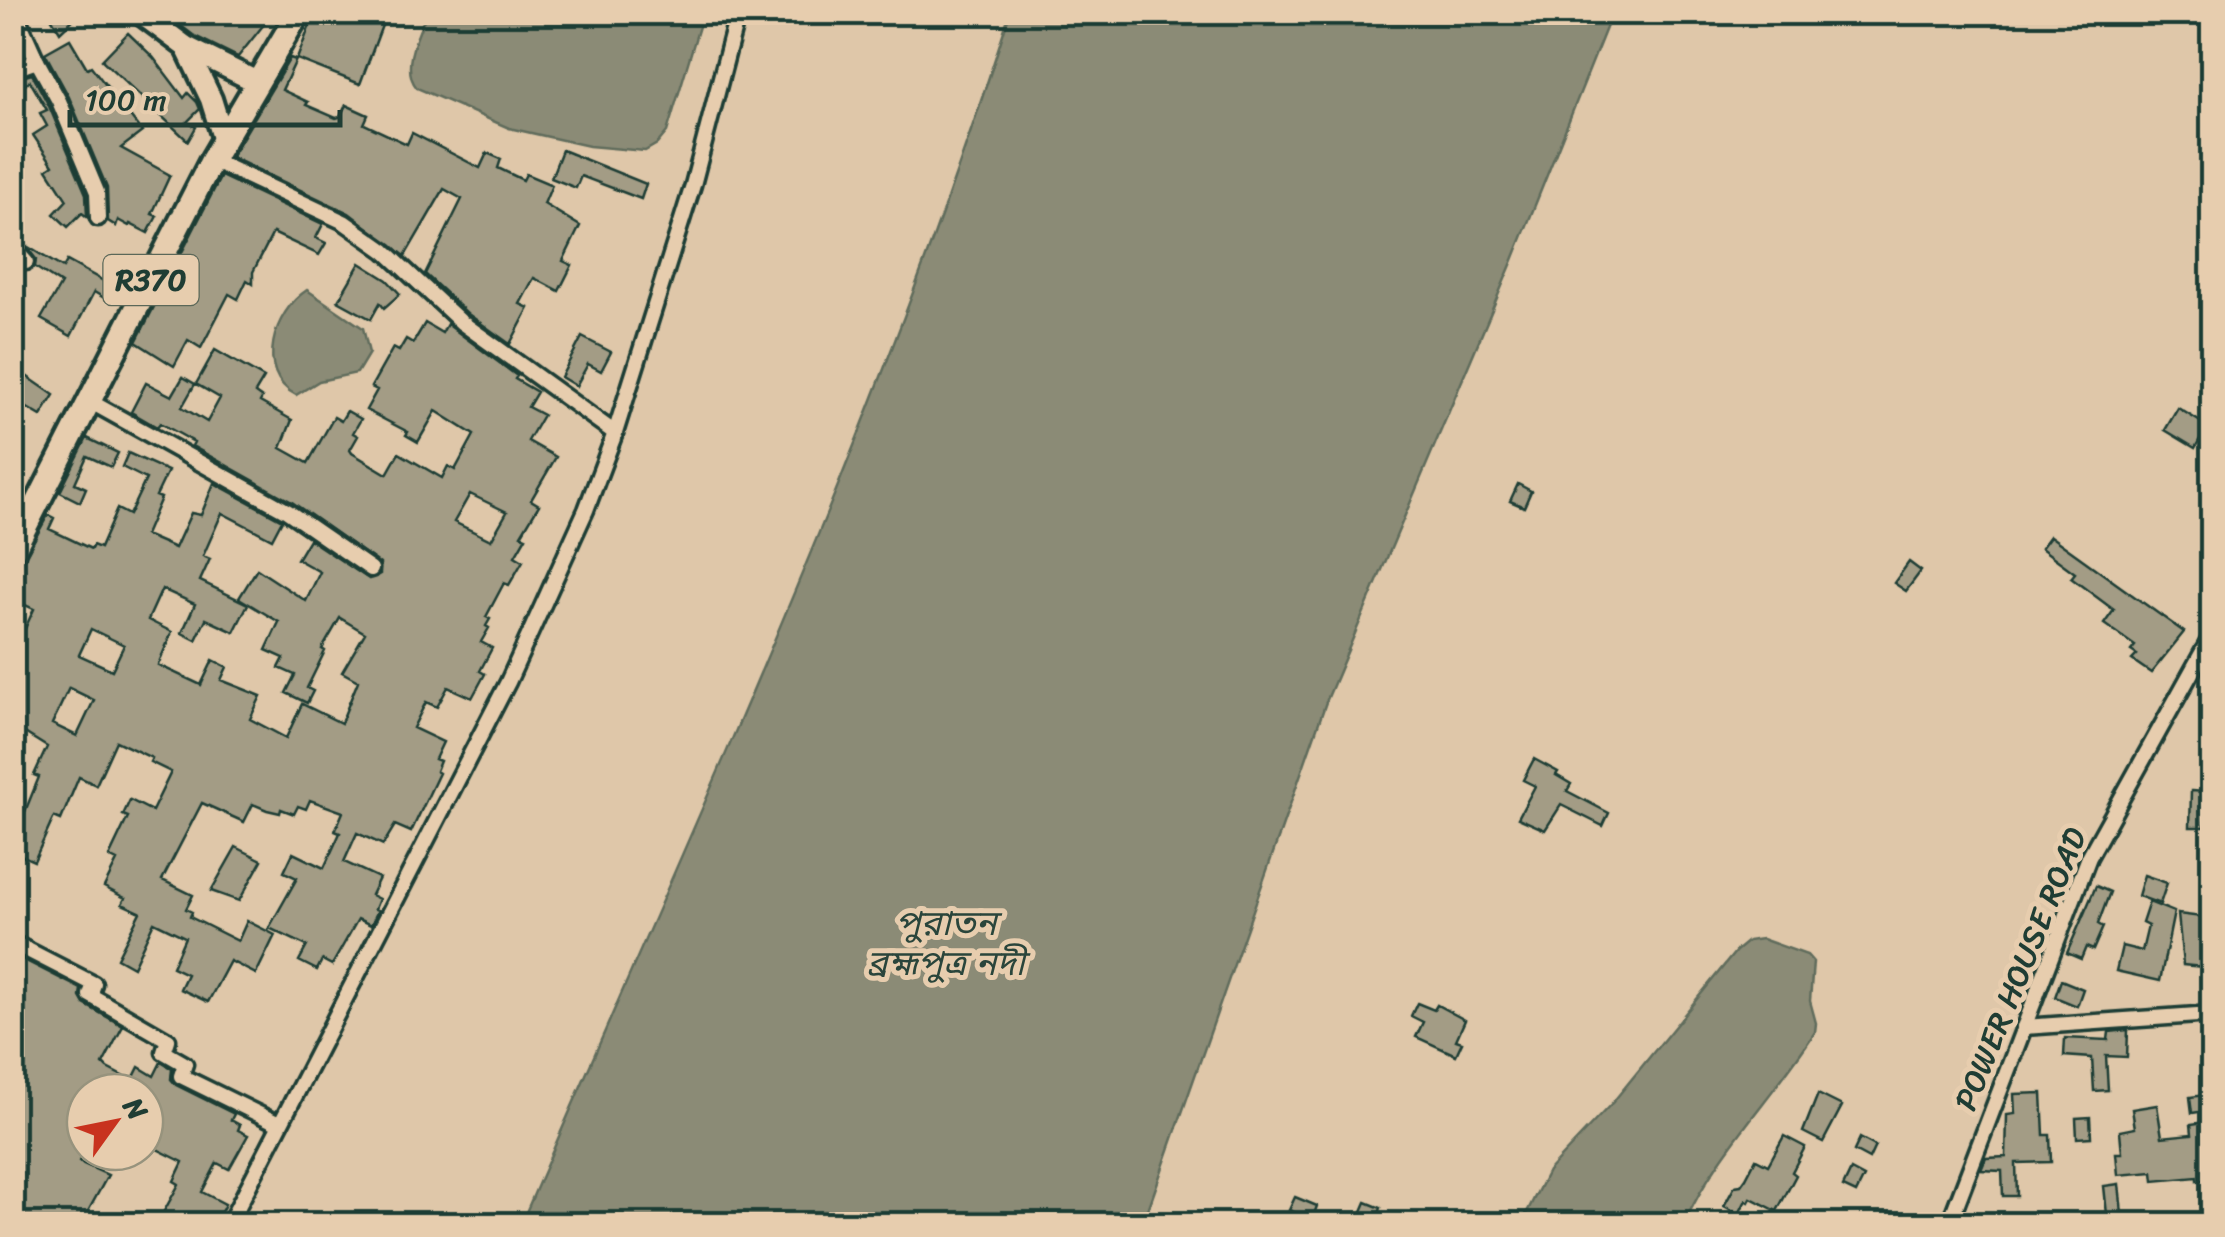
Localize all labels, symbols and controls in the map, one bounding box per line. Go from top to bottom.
scale bar [70,65,340,127]
text: 100 m [85,73,167,127]
road number: R370 [104,255,198,305]
street label: POWER HOUSE ROAD [1938,818,2104,1119]
water label: পুরাতন ব্রহ্মপুত্র নদী [867,892,1032,994]
north arrow [65,1072,165,1172]
text: N [109,1086,162,1131]

